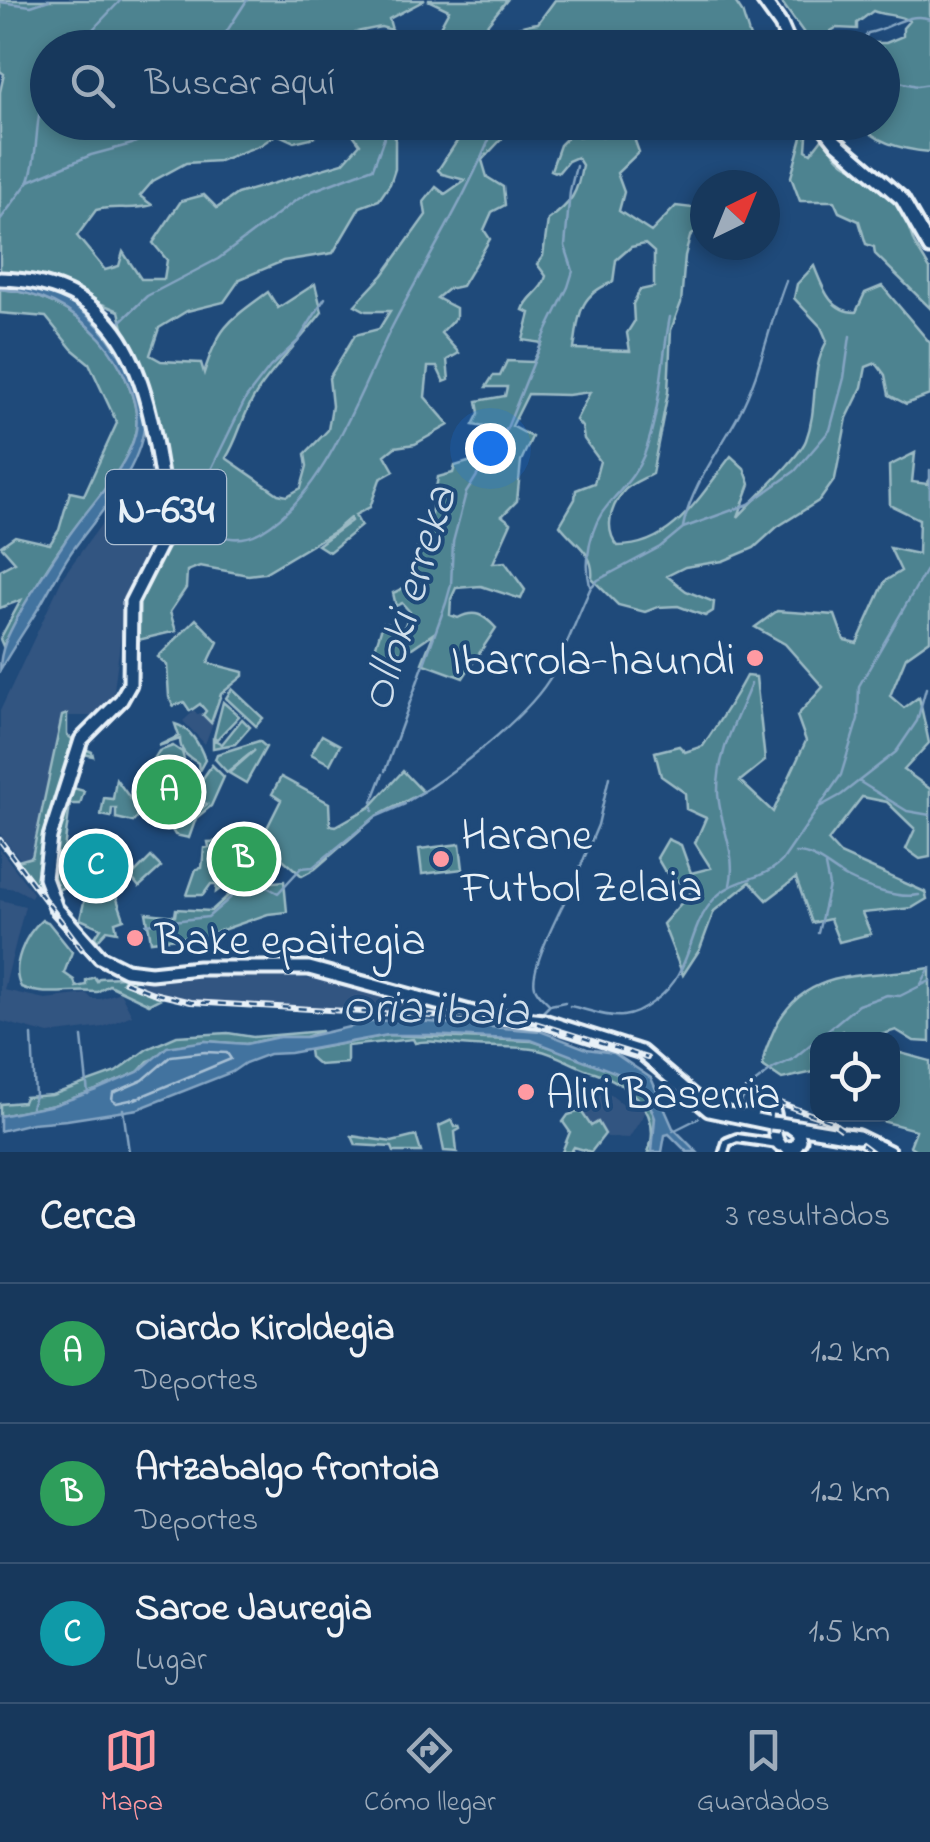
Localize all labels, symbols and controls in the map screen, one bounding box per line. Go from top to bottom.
search box [30,30,900,140]
text: Buscar aquí [145,57,335,113]
icon: search [65,58,120,113]
north arrow [690,170,780,260]
your location [465,423,516,474]
road number: N-634 [106,470,226,544]
water label: Olloki erreka [343,477,479,721]
place label: Ibarrola-haundi [451,630,735,696]
marker: Ibarrola-haundi [744,647,766,669]
pin: A [136,754,202,830]
place label: Harane Futbol Zelaia [460,805,702,923]
pin: B [212,822,276,896]
pin: C [64,828,128,904]
marker: Harane Futbol Zelaia [430,848,452,870]
place label: Bake epaitegia [154,910,426,977]
marker: Bake epaitegia [124,927,146,949]
water label: Oria ibaia [341,974,530,1048]
map controls [810,1032,900,1122]
button: locate [810,1032,900,1122]
place label: Aliri Baserria [546,1064,781,1130]
marker: Aliri Baserria [515,1081,537,1103]
text: Cerca [40,1187,136,1248]
text: 3 resultados [726,1194,890,1241]
text: Oiardo Kiroldegia [135,1302,395,1358]
text: A [63,1330,82,1377]
text: 1.2 km [811,1330,890,1377]
text: Deportes [135,1358,258,1405]
text: Artzabalgo frontoia [135,1442,439,1498]
text: B [62,1470,83,1517]
text: 1.2 km [811,1470,890,1517]
text: Deportes [135,1498,258,1545]
text: Saroe Jauregia [135,1582,372,1638]
text: C [64,1610,81,1657]
text: 1.5 km [808,1610,890,1657]
text: Lugar [135,1638,207,1685]
tab: Mapa [101,1723,163,1824]
tab: Cómo llegar [364,1723,496,1824]
tab: Guardados [697,1723,829,1824]

